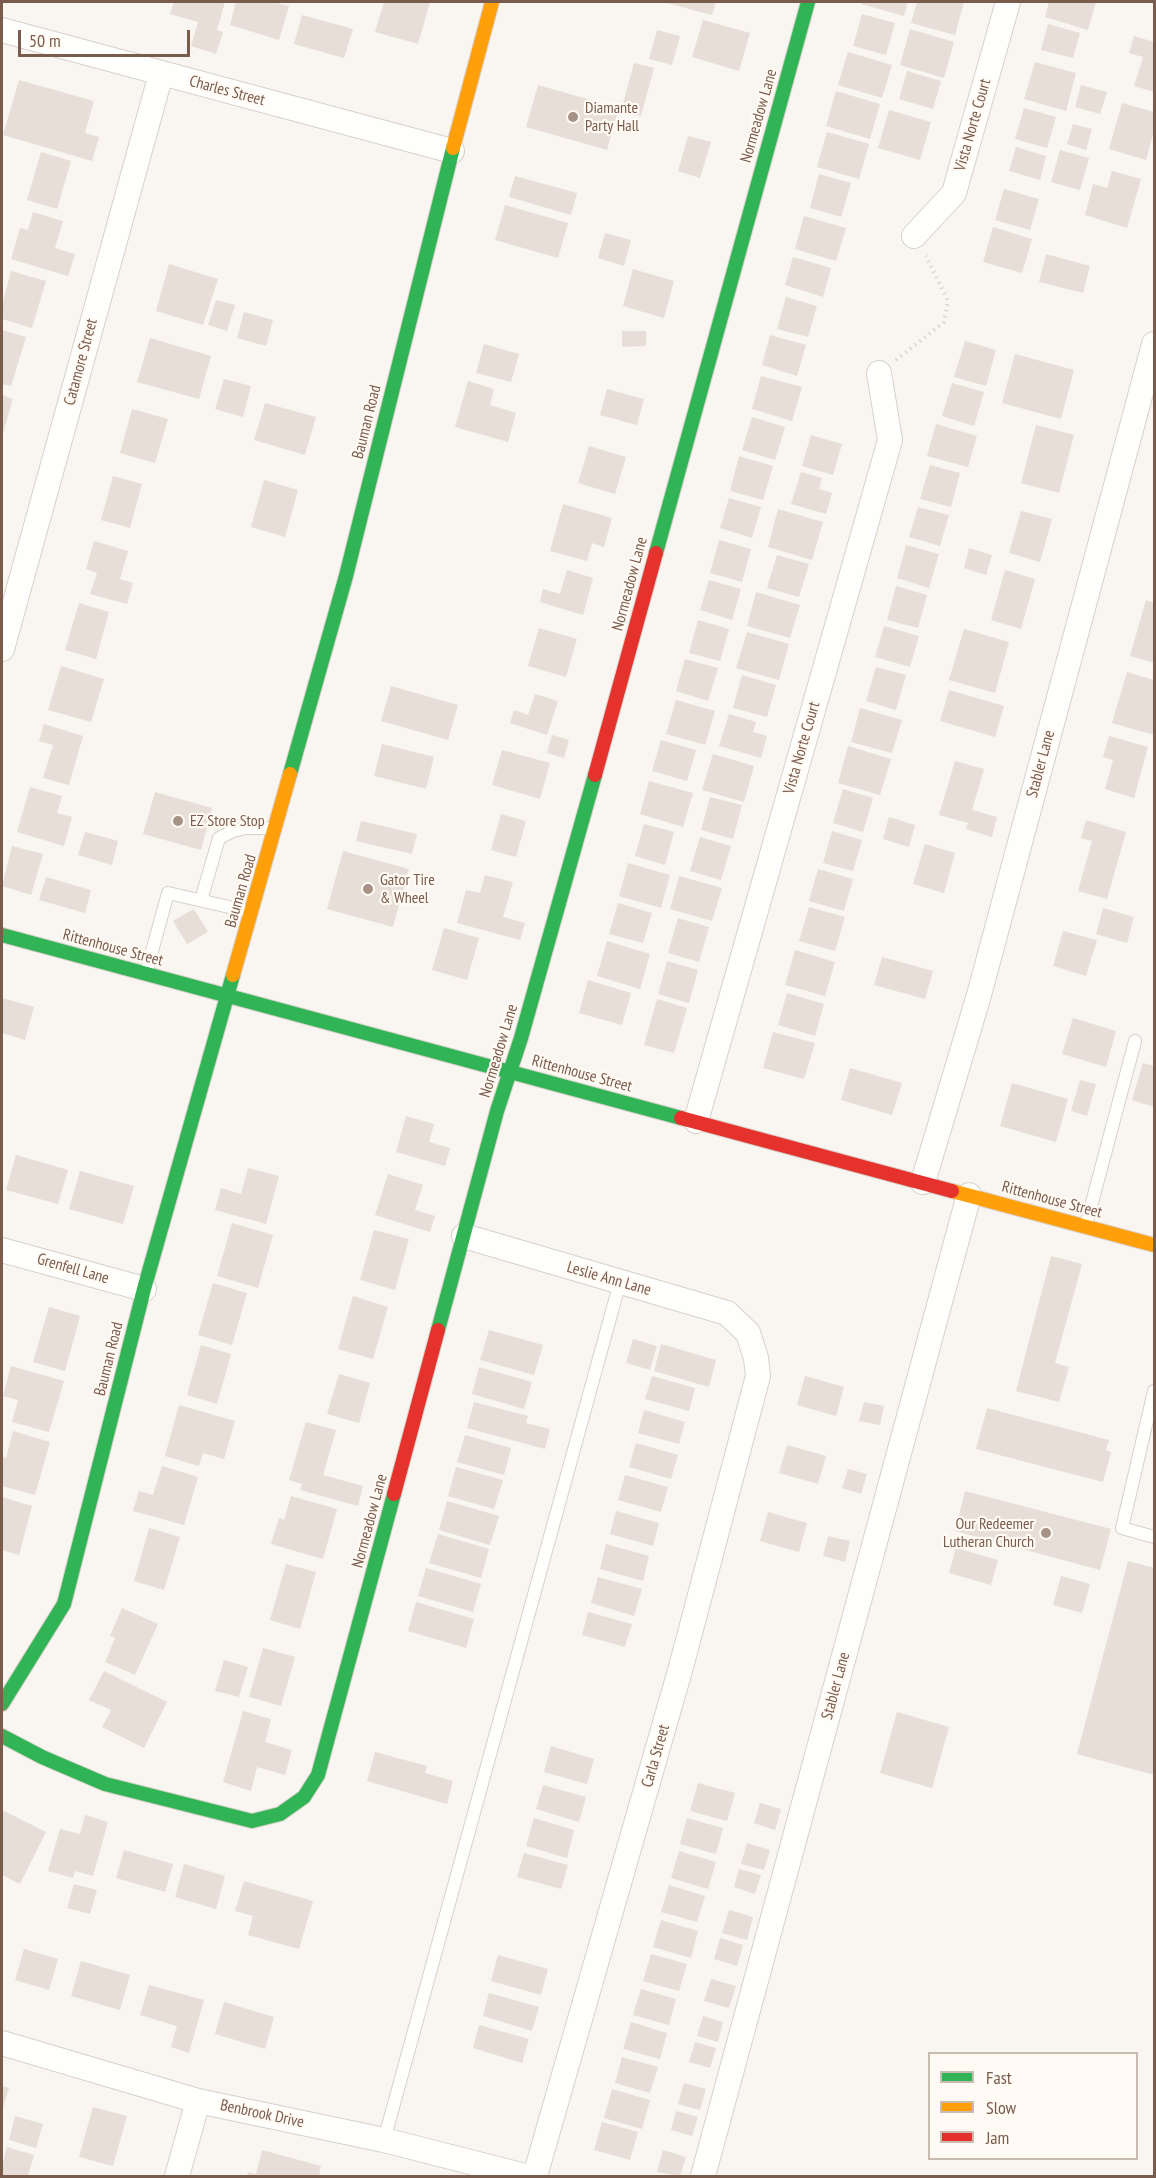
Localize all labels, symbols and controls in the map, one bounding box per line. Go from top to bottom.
scale bar [21,18,194,56]
text: 50 m [29,29,61,52]
street label: Normeadow Lane [736,67,782,165]
street label: Charles Street [187,72,267,110]
street label: Vista Norte Court [951,77,995,173]
place label: Diamante Party Hall [585,98,639,136]
marker: Diamante Party Hall [566,110,580,124]
street label: Catamore Street [60,316,102,408]
street label: Bauman Road [349,383,385,461]
street label: Normeadow Lane [608,535,652,633]
street label: Vista Norte Court [780,700,824,796]
street label: Stabler Lane [1023,728,1059,800]
place label: EZ Store Stop [190,811,265,831]
marker: EZ Store Stop [171,814,185,828]
street label: Bauman Road [221,852,261,930]
place label: Gator Tire & Wheel [380,870,435,908]
marker: Gator Tire & Wheel [361,882,375,896]
street label: Rittenhouse Street [61,925,165,971]
street label: Normeadow Lane [476,1002,522,1100]
street label: Rittenhouse Street [530,1051,634,1097]
street label: Rittenhouse Street [1000,1177,1104,1223]
street label: Grenfell Lane [35,1250,111,1288]
street label: Leslie Ann Lane [565,1258,653,1300]
street label: Bauman Road [91,1320,127,1398]
street label: Normeadow Lane [348,1472,392,1570]
place label: Our Redeemer Lutheran Church [943,1514,1034,1552]
marker: Our Redeemer Lutheran Church [1039,1526,1053,1540]
street label: Stabler Lane [818,1650,854,1722]
street label: Carla Street [638,1722,674,1790]
legend [928,2052,1138,2160]
text: Fast [986,2066,1012,2089]
street label: Benbrook Drive [218,2096,306,2132]
text: Slow [986,2096,1016,2119]
text: Jam [986,2126,1009,2149]

